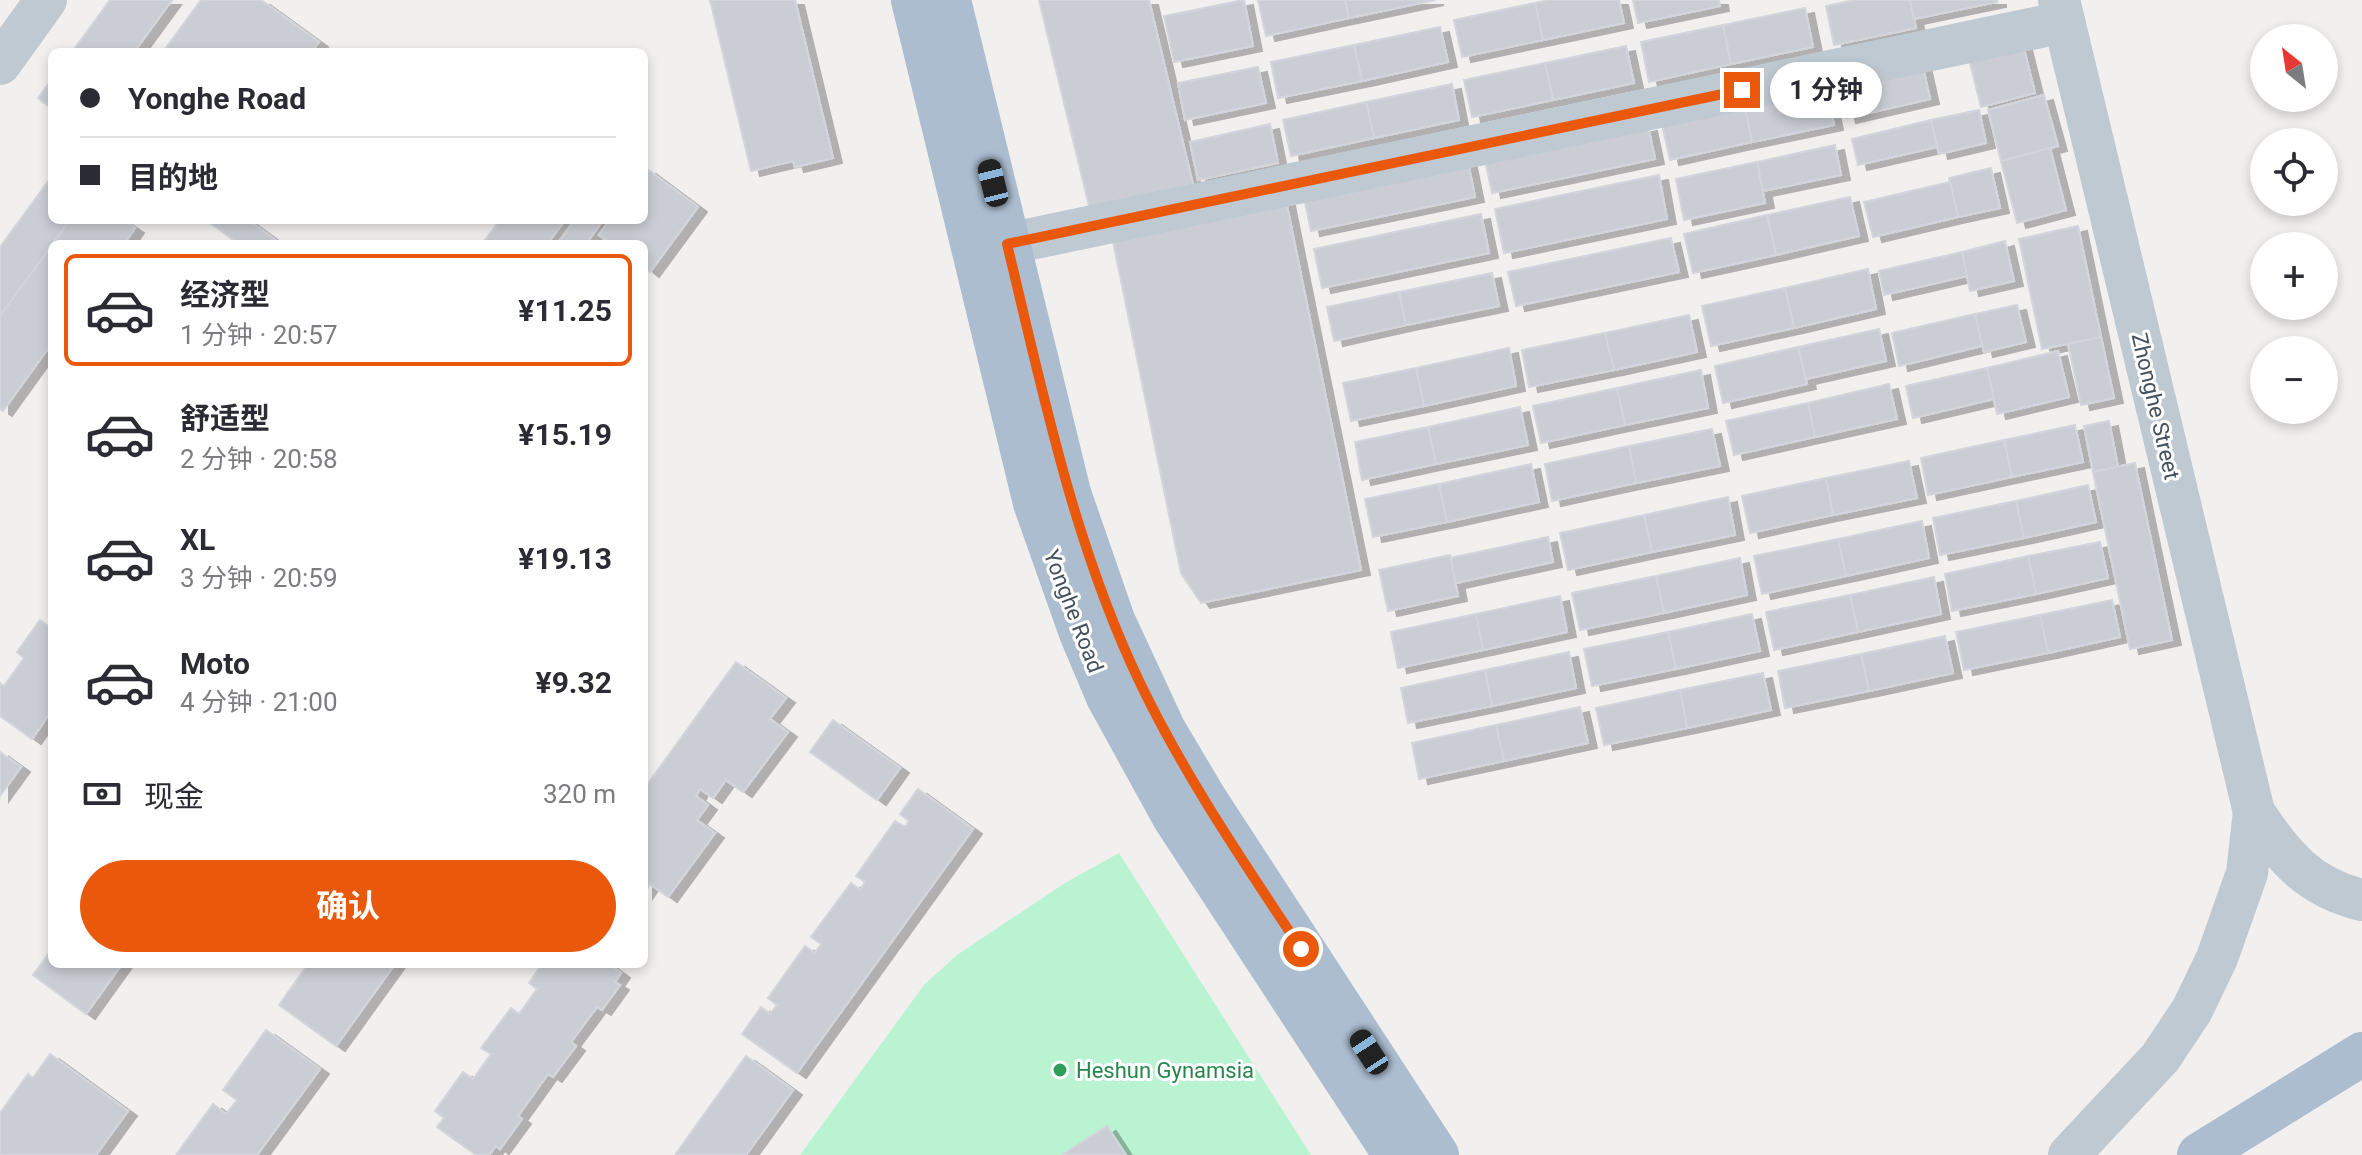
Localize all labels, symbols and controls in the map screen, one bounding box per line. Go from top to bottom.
north arrow [2250,24,2338,112]
map controls [2250,24,2338,424]
callout: 1 分钟 [1770,62,1882,118]
route end [1724,72,1760,108]
text: 1 分钟 [1789,75,1863,105]
text: Yonghe Road [128,81,306,116]
button: locate [2250,128,2338,216]
car [976,157,1010,209]
text: 目的地 [128,160,218,195]
button: + [2250,232,2338,320]
icon: car [84,274,156,346]
text: 经济型 [180,277,270,312]
text: ¥11.25 [518,293,612,328]
text: 1 分钟 · 20:57 [180,320,338,350]
street label: Zhonghe Street [2127,330,2185,482]
button: − [2250,336,2338,424]
icon: car [84,398,156,470]
text: 舒适型 [180,401,270,436]
text: ¥15.19 [518,417,612,452]
text: 2 分钟 · 20:58 [180,444,338,474]
icon: car [84,522,156,594]
text: XL [180,522,215,557]
text: ¥19.13 [518,541,612,576]
street label: Yonghe Road [1039,546,1108,676]
text: 3 分钟 · 20:59 [180,563,338,593]
icon: car [84,646,156,718]
text: Moto [180,646,250,681]
text: ¥9.32 [536,665,612,700]
text: 4 分钟 · 21:00 [180,687,338,717]
icon: cash [80,772,124,816]
text: 现金 [144,779,204,814]
text: 320 m [543,779,616,809]
button: 确认 [80,860,616,952]
route start [1283,931,1319,967]
car [1346,1025,1392,1079]
place label: Heshun Gynamsia [1076,1058,1254,1083]
marker: Heshun Gynamsia [1051,1061,1069,1079]

